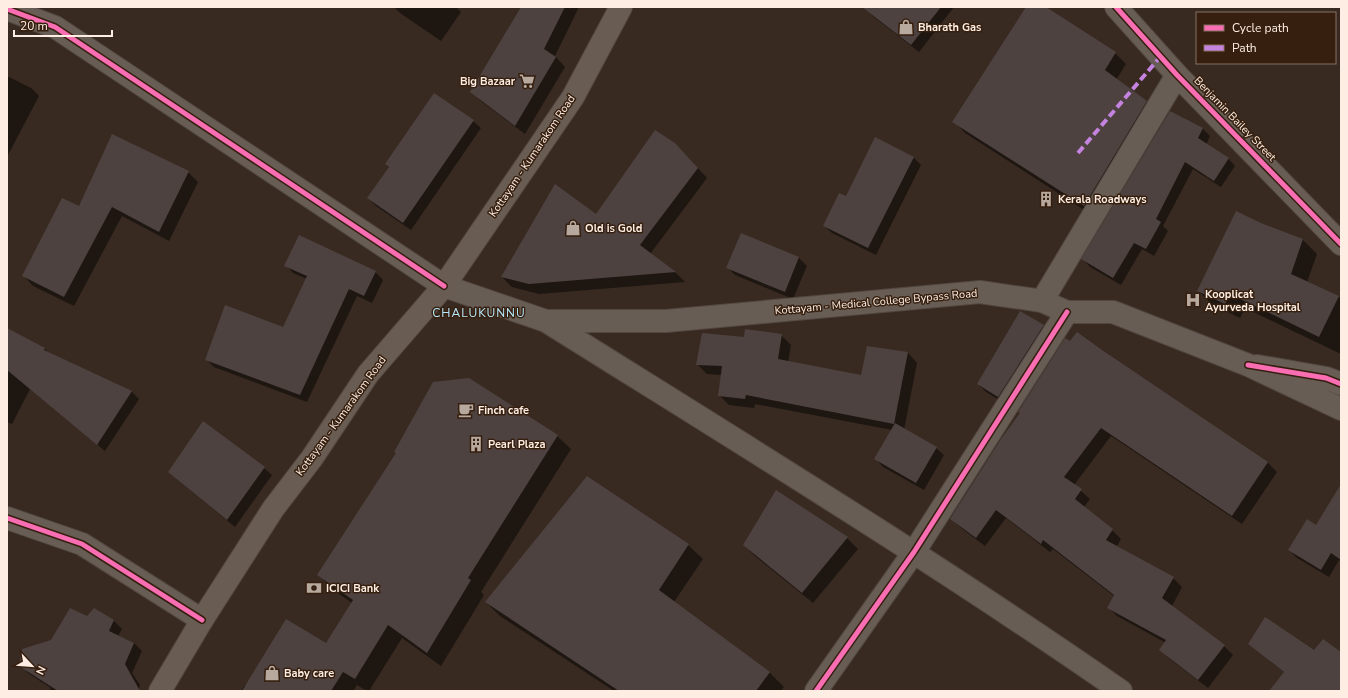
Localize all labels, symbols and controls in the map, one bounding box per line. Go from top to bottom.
scale bar [14,12,112,38]
legend [1196,12,1336,64]
text: 20 m [20,18,48,34]
shop icon: Bharath Gas [897,18,915,36]
place label: Bharath Gas [918,20,981,35]
text: Cycle path [1232,20,1289,36]
text: Path [1232,40,1257,56]
supermarket icon: Big Bazaar [518,72,536,90]
street label: Benjamin Bailey Street [1191,73,1279,165]
place label: Big Bazaar [460,74,516,89]
street label: Kottayam - Kumarakom Road [485,92,579,220]
building icon: Kerala Roadways [1037,190,1055,208]
place label: Kerala Roadways [1058,192,1147,207]
shop icon: Old is Gold [564,219,582,237]
place label: Old is Gold [585,221,642,236]
street label: Kottayam - Medical College Bypass Road [774,286,978,318]
place label: Kooplicat Ayurveda Hospital [1205,287,1301,315]
hospital icon: Kooplicat Ayurveda Hospital [1184,291,1202,309]
district label: CHALUKUNNU [432,305,526,321]
street label: Kottayam - Kumarakom Road [292,353,390,479]
cafe icon: Finch cafe [457,401,475,419]
place label: Finch cafe [478,403,529,418]
building icon: Pearl Plaza [467,435,485,453]
place label: Pearl Plaza [488,437,546,452]
bank icon: ICICI Bank [305,579,323,597]
place label: ICICI Bank [326,581,380,596]
north arrow [12,646,52,686]
text: N [32,663,49,677]
shop icon: Baby care [263,664,281,682]
place label: Baby care [284,666,334,681]

